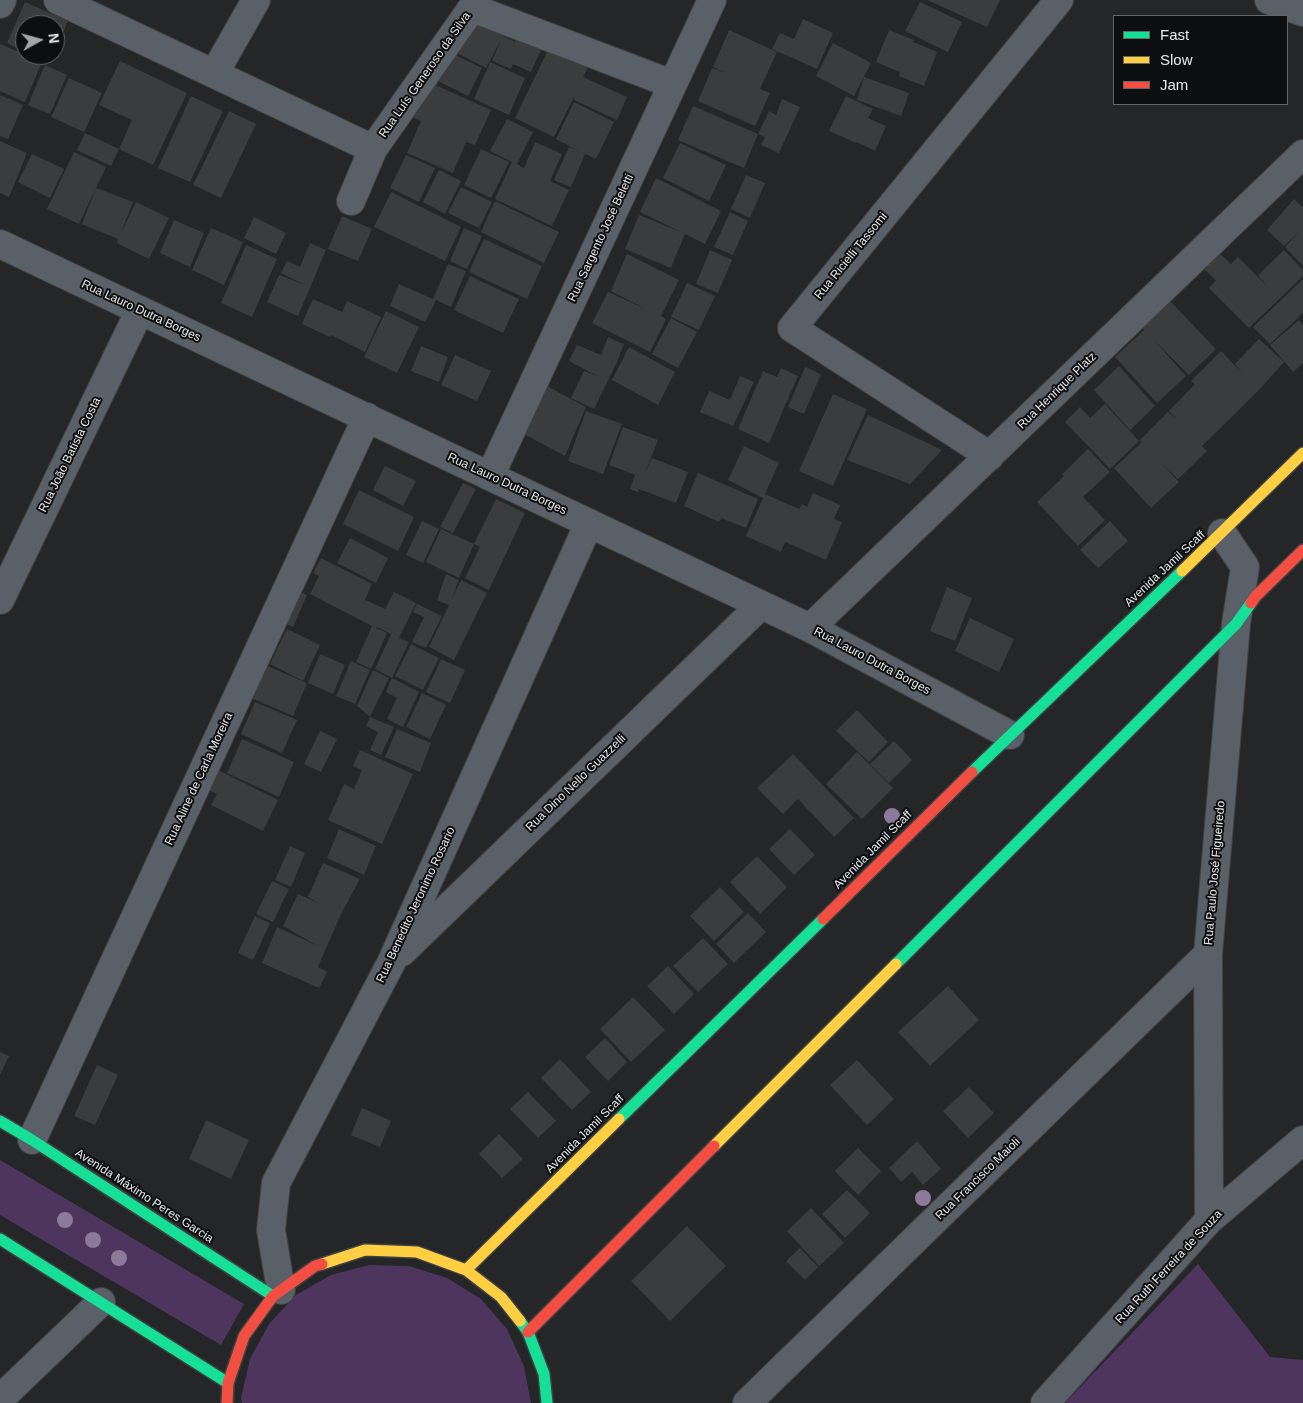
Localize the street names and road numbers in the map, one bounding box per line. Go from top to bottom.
street label: Rua Luís Generoso da Silva [376,9,474,141]
street label: Rua Sargento José Beletti [565,172,637,304]
street label: Rua Ricielli Tassomi [812,210,890,302]
street label: Rua Lauro Dutra Borges [79,277,203,345]
street label: Rua Henrique Platz [1015,350,1099,432]
street label: Rua João Batista Costa [36,395,104,515]
street label: Rua Lauro Dutra Borges [445,450,569,518]
street label: Avenida Jamil Scaff [1122,528,1208,610]
street label: Rua Lauro Dutra Borges [811,624,933,698]
street label: Rua Aline de Carla Moreira [162,710,236,848]
street label: Rua Dino Nello Guazzelli [523,731,629,835]
street label: Rua Paulo José Figueiredo [1202,800,1228,946]
street label: Avenida Jamil Scaff [831,808,915,892]
street label: Rua Benedito Jeronimo Rosario [374,825,458,985]
street label: Avenida Jamil Scaff [543,1092,627,1176]
street label: Rua Francisco Maioli [933,1135,1023,1223]
street label: Avenida Máximo Peres Garcia [72,1146,216,1246]
street label: Rua Ruth Ferreira de Souza [1113,1207,1225,1327]

